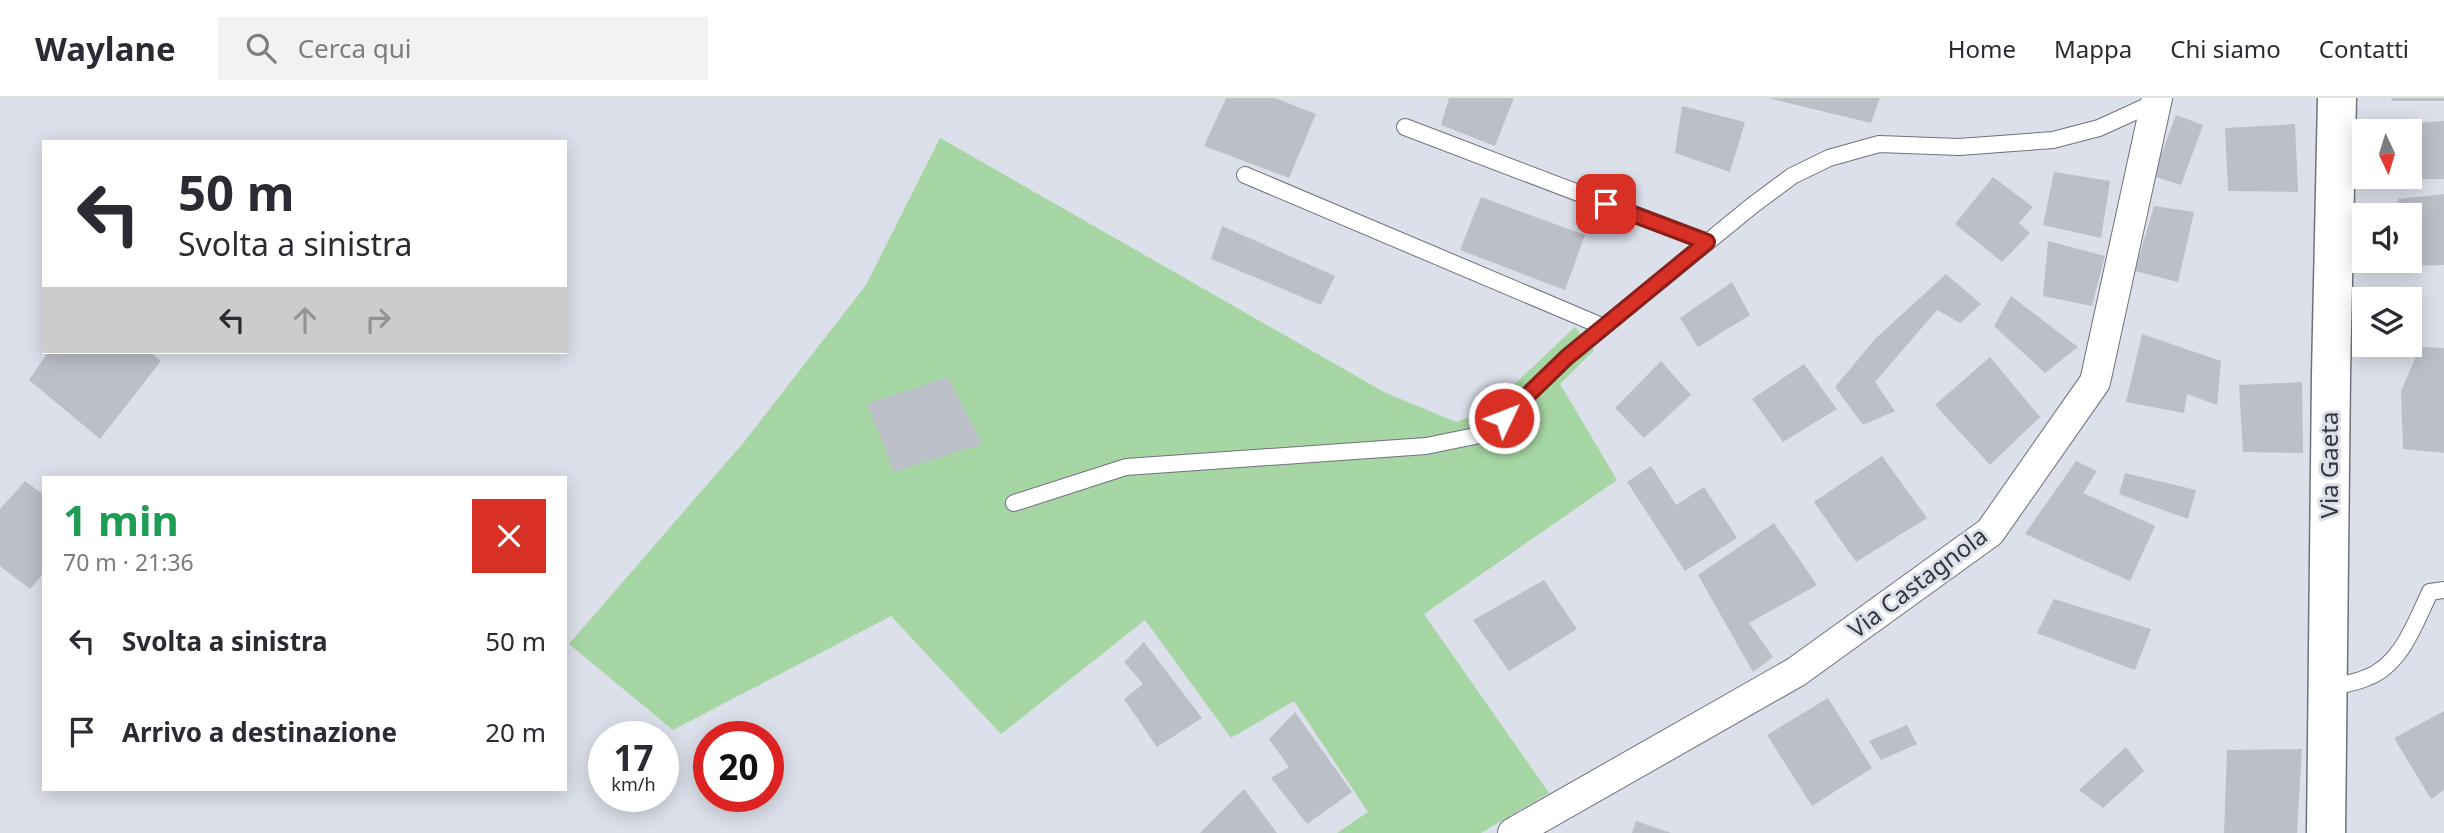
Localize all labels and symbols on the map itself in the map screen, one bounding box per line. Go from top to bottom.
north arrow [2352,119,2422,189]
pin [1576,174,1636,234]
position arrow [1467,381,1541,455]
street label: Via Gaeta [2312,412,2345,518]
street label: Via Castagnola [1841,519,1993,645]
speed limit sign: 20 [693,721,784,812]

